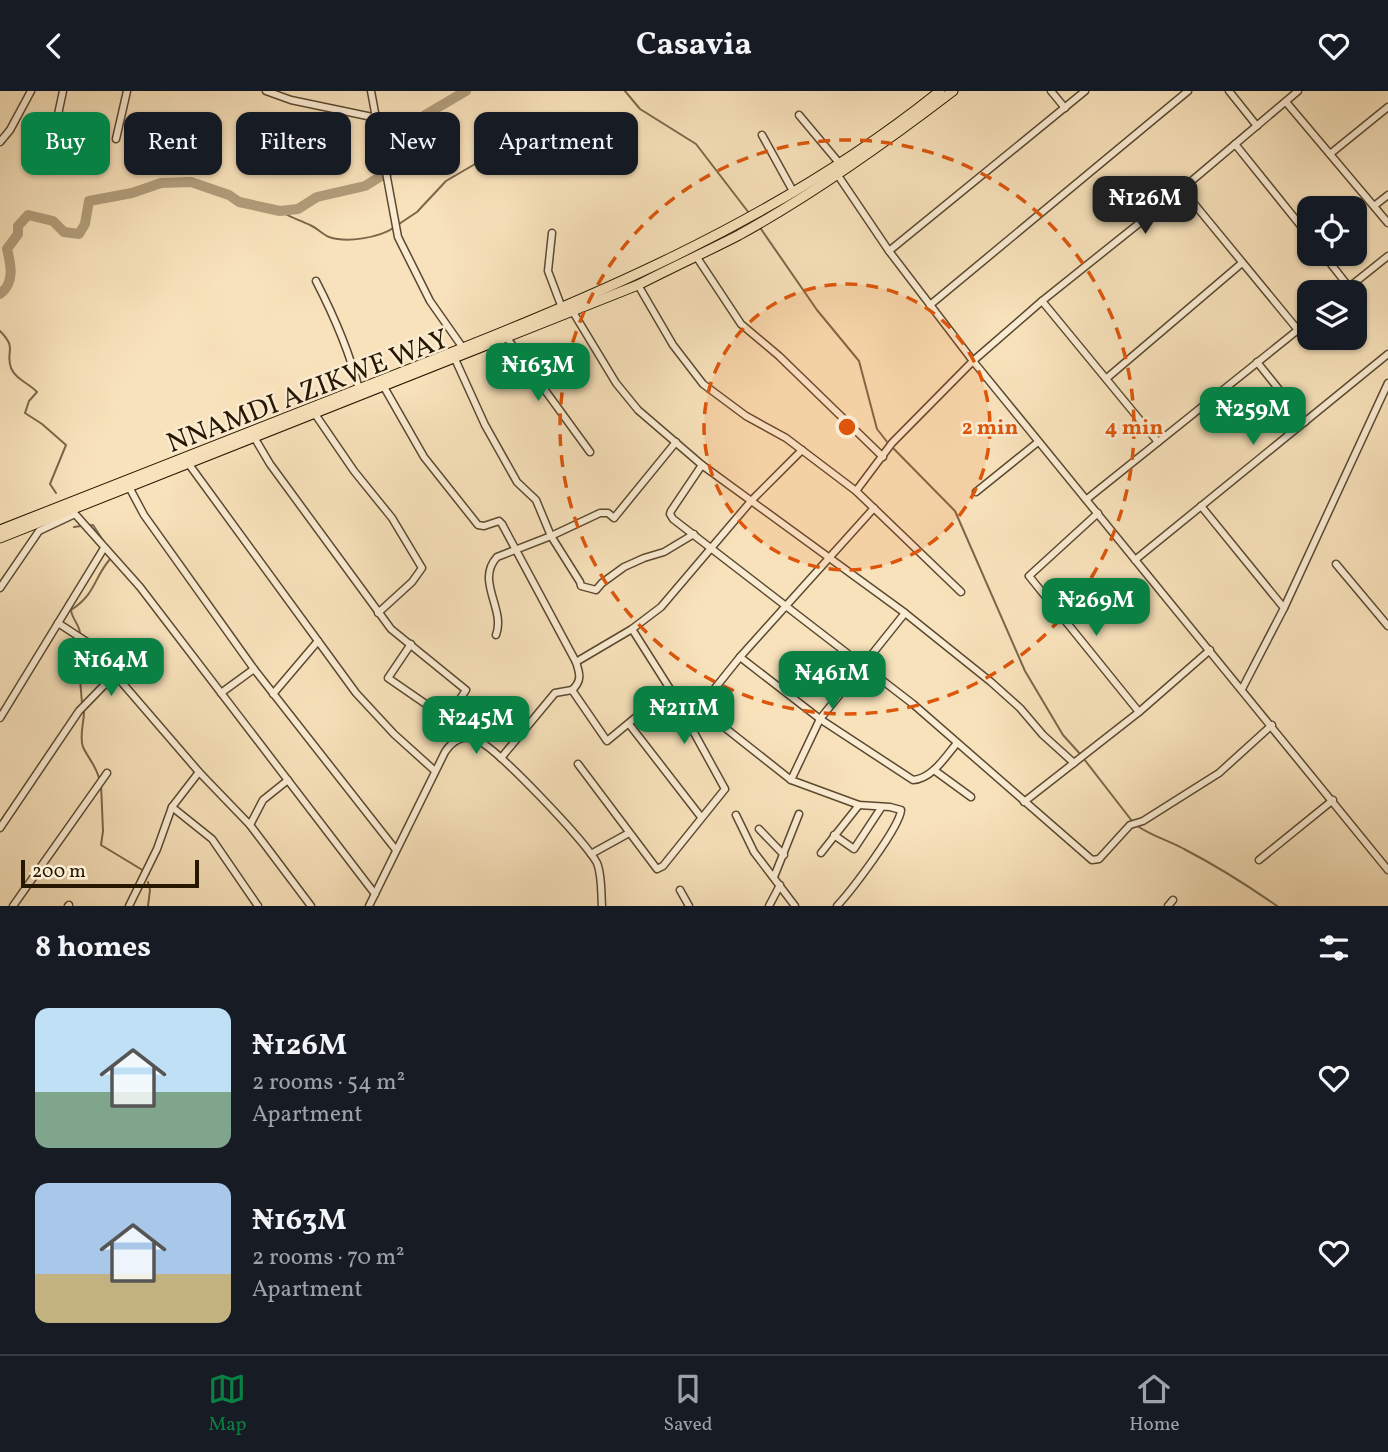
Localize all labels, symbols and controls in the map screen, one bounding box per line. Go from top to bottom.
text: Casavia [636,24,752,68]
icon: back [35,27,73,65]
icon: heart [1315,27,1353,65]
chip: Buy [21,112,110,175]
chip: Rent [124,112,222,175]
chip: Filters [236,112,351,175]
chip: New [365,112,460,175]
chip: Apartment [474,112,638,175]
pin: ₦126M [1096,177,1194,236]
text: ₦126M [1109,183,1181,215]
map controls [1297,196,1367,350]
button: locate [1297,196,1367,266]
button: layers [1297,280,1367,350]
street label: NNAMDI AZIKWE WAY [161,320,455,464]
pin: ₦163M [489,343,587,403]
text: ₦163M [502,350,574,382]
pin: ₦259M [1204,387,1302,447]
text: ₦259M [1216,394,1290,426]
text: 2 min [962,414,1018,443]
text: 4 min [1105,414,1163,443]
centre of rings [835,415,859,439]
pin: ₦269M [1047,579,1145,638]
text: ₦269M [1058,585,1134,617]
pin: ₦164M [62,639,160,698]
text: ₦164M [74,645,148,677]
pin: ₦461M [783,651,881,711]
text: ₦461M [795,658,869,690]
pin: ₦211M [635,687,733,746]
text: ₦211M [649,693,719,725]
pin: ₦245M [427,697,525,756]
text: ₦245M [438,703,514,735]
scale bar [21,857,200,889]
text: 200 m [32,859,86,885]
text: 8 homes [35,927,151,969]
icon: filters [1315,929,1353,967]
text: ₦126M [252,1025,347,1067]
icon: home [91,1036,175,1120]
icon: heart [1315,1059,1353,1097]
text: 2 rooms · 54 m² [252,1067,405,1099]
text: Apartment [252,1099,363,1131]
text: ₦163M [252,1200,346,1242]
icon: home [91,1211,175,1295]
icon: heart [1315,1234,1353,1272]
text: 2 rooms · 70 m² [252,1242,405,1274]
text: Apartment [252,1274,363,1306]
tab: Map [208,1370,247,1438]
tab: Saved [663,1370,712,1438]
tab: Home [1129,1370,1180,1438]

